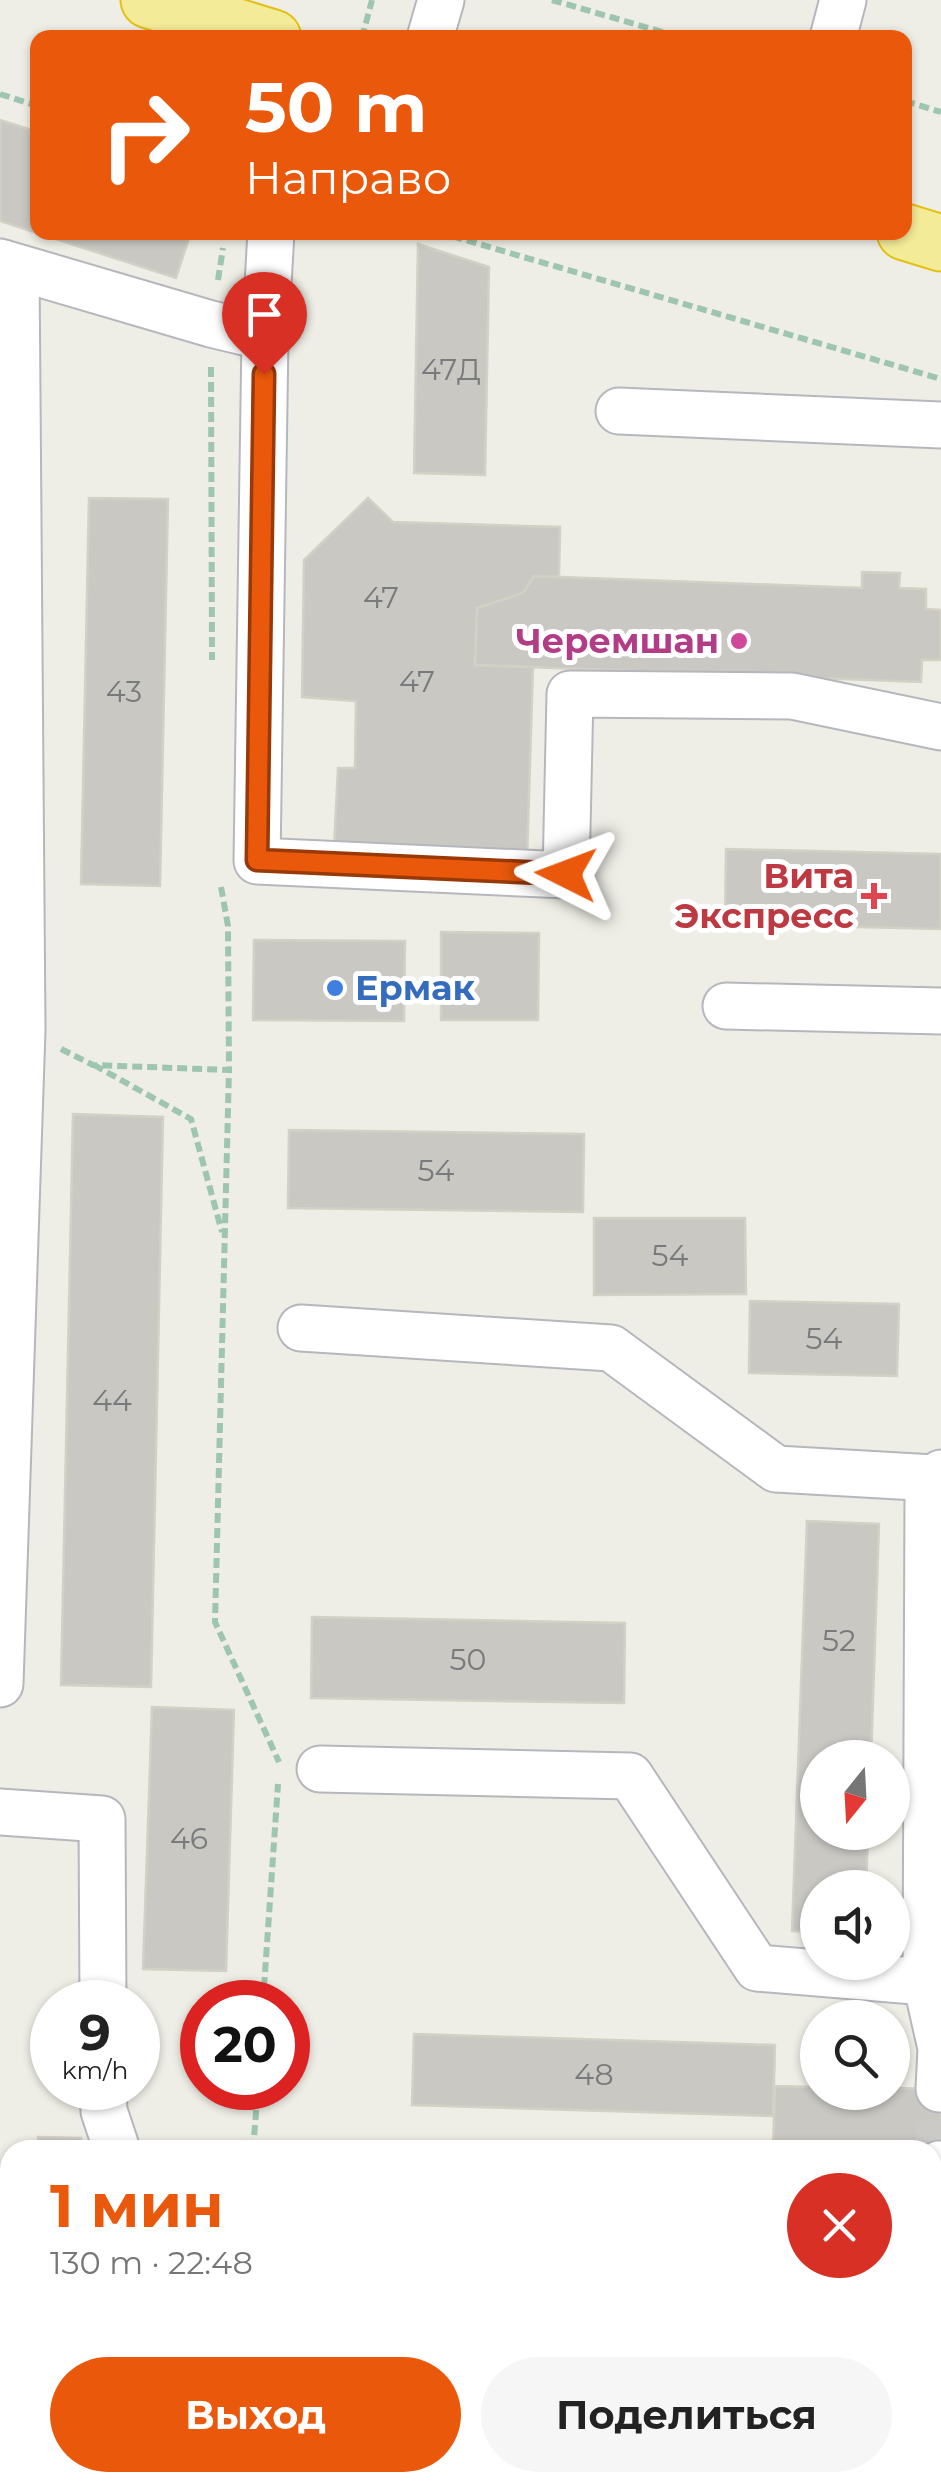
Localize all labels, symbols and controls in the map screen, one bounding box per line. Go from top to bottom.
text: 50 m [245,64,427,150]
icon: right [80,70,210,200]
text: Направо [245,150,451,205]
pin [222,272,307,375]
icon: arrive [237,287,292,342]
house number: 47Д [421,351,481,388]
house number: 47 [363,579,399,616]
place label: Черемшан [516,619,719,662]
marker: Черемшан [728,630,750,652]
house number: 47 [399,663,435,700]
house number: 43 [106,673,142,710]
position arrow [514,822,618,926]
place label: Вита Экспресс [674,854,854,937]
marker: Вита Экспресс [863,885,885,907]
place label: Ермак [355,966,476,1009]
marker: Ермак [324,977,346,999]
house number: 54 [418,1152,455,1189]
house number: 54 [652,1237,689,1274]
house number: 54 [806,1320,843,1357]
house number: 44 [92,1382,132,1419]
house number: 52 [822,1622,856,1659]
house number: 50 [450,1641,486,1678]
north arrow [800,1740,910,1850]
map controls [800,1740,910,2110]
house number: 46 [170,1820,208,1857]
button: sound [800,1870,910,1980]
speed limit sign: 20 [180,1980,310,2110]
button: search [800,2000,910,2110]
text: 9 [79,2002,111,2063]
text: km/h [62,2055,128,2085]
house number: 48 [574,2056,614,2093]
text: 1 мин [50,2169,224,2242]
button: close [787,2173,892,2278]
text: 130 m · 22:48 [50,2243,253,2282]
button: Выход [50,2357,461,2472]
button: Поделиться [481,2357,892,2472]

